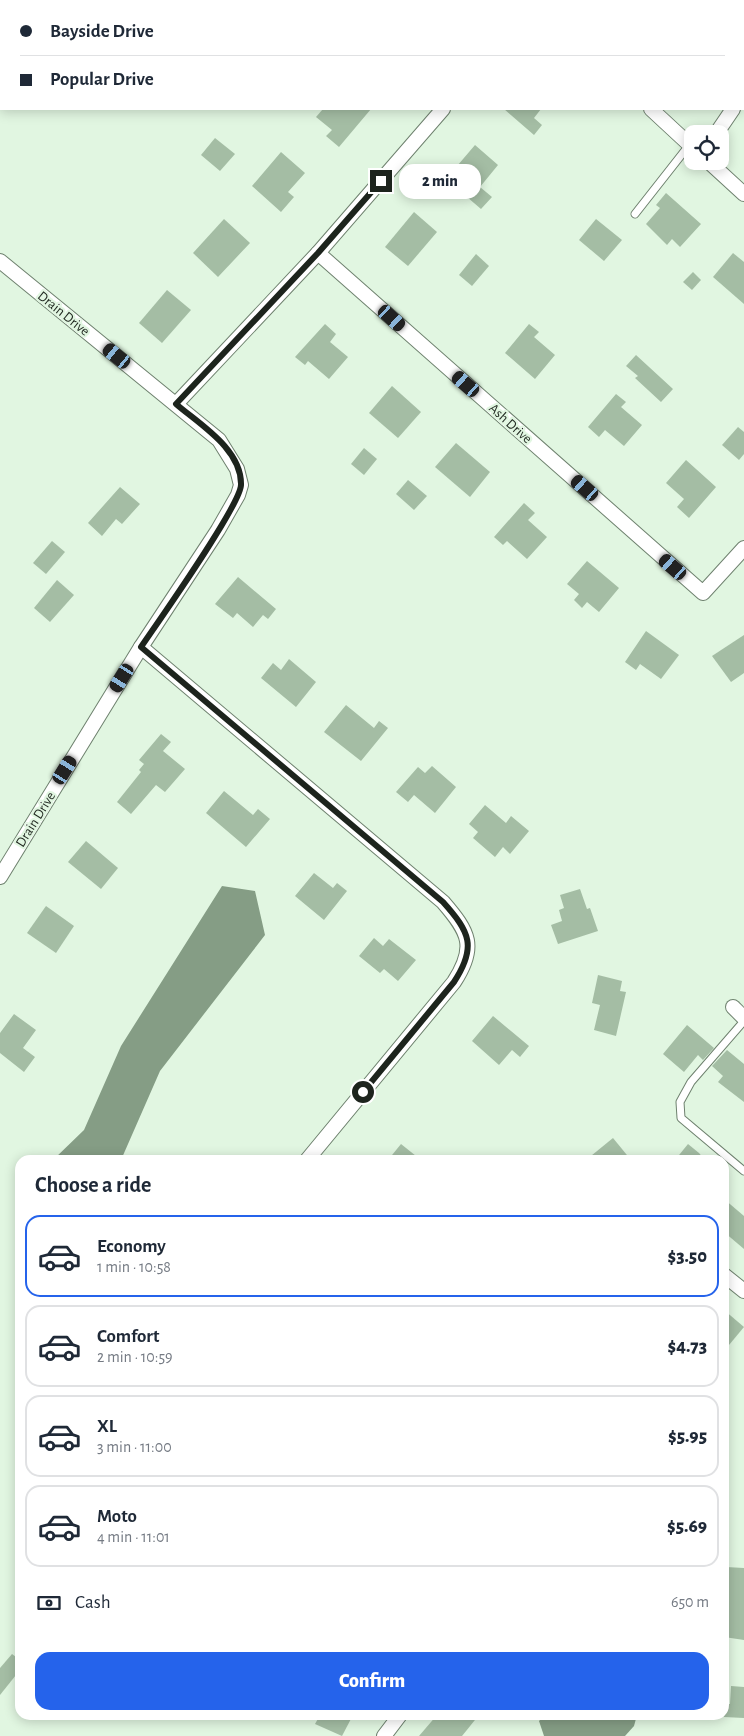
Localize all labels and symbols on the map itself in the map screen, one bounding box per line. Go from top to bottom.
callout: 2 min [398,164,481,198]
route end [370,170,392,192]
street label: Drain Drive [35,289,92,339]
car [375,302,408,334]
car [100,341,133,371]
car [449,368,482,400]
street label: Ash Drive [486,401,534,446]
car [568,472,601,504]
car [656,551,689,583]
car [107,661,136,695]
car [50,753,79,787]
street label: Drain Drive [14,790,58,850]
route start [352,1081,374,1103]

